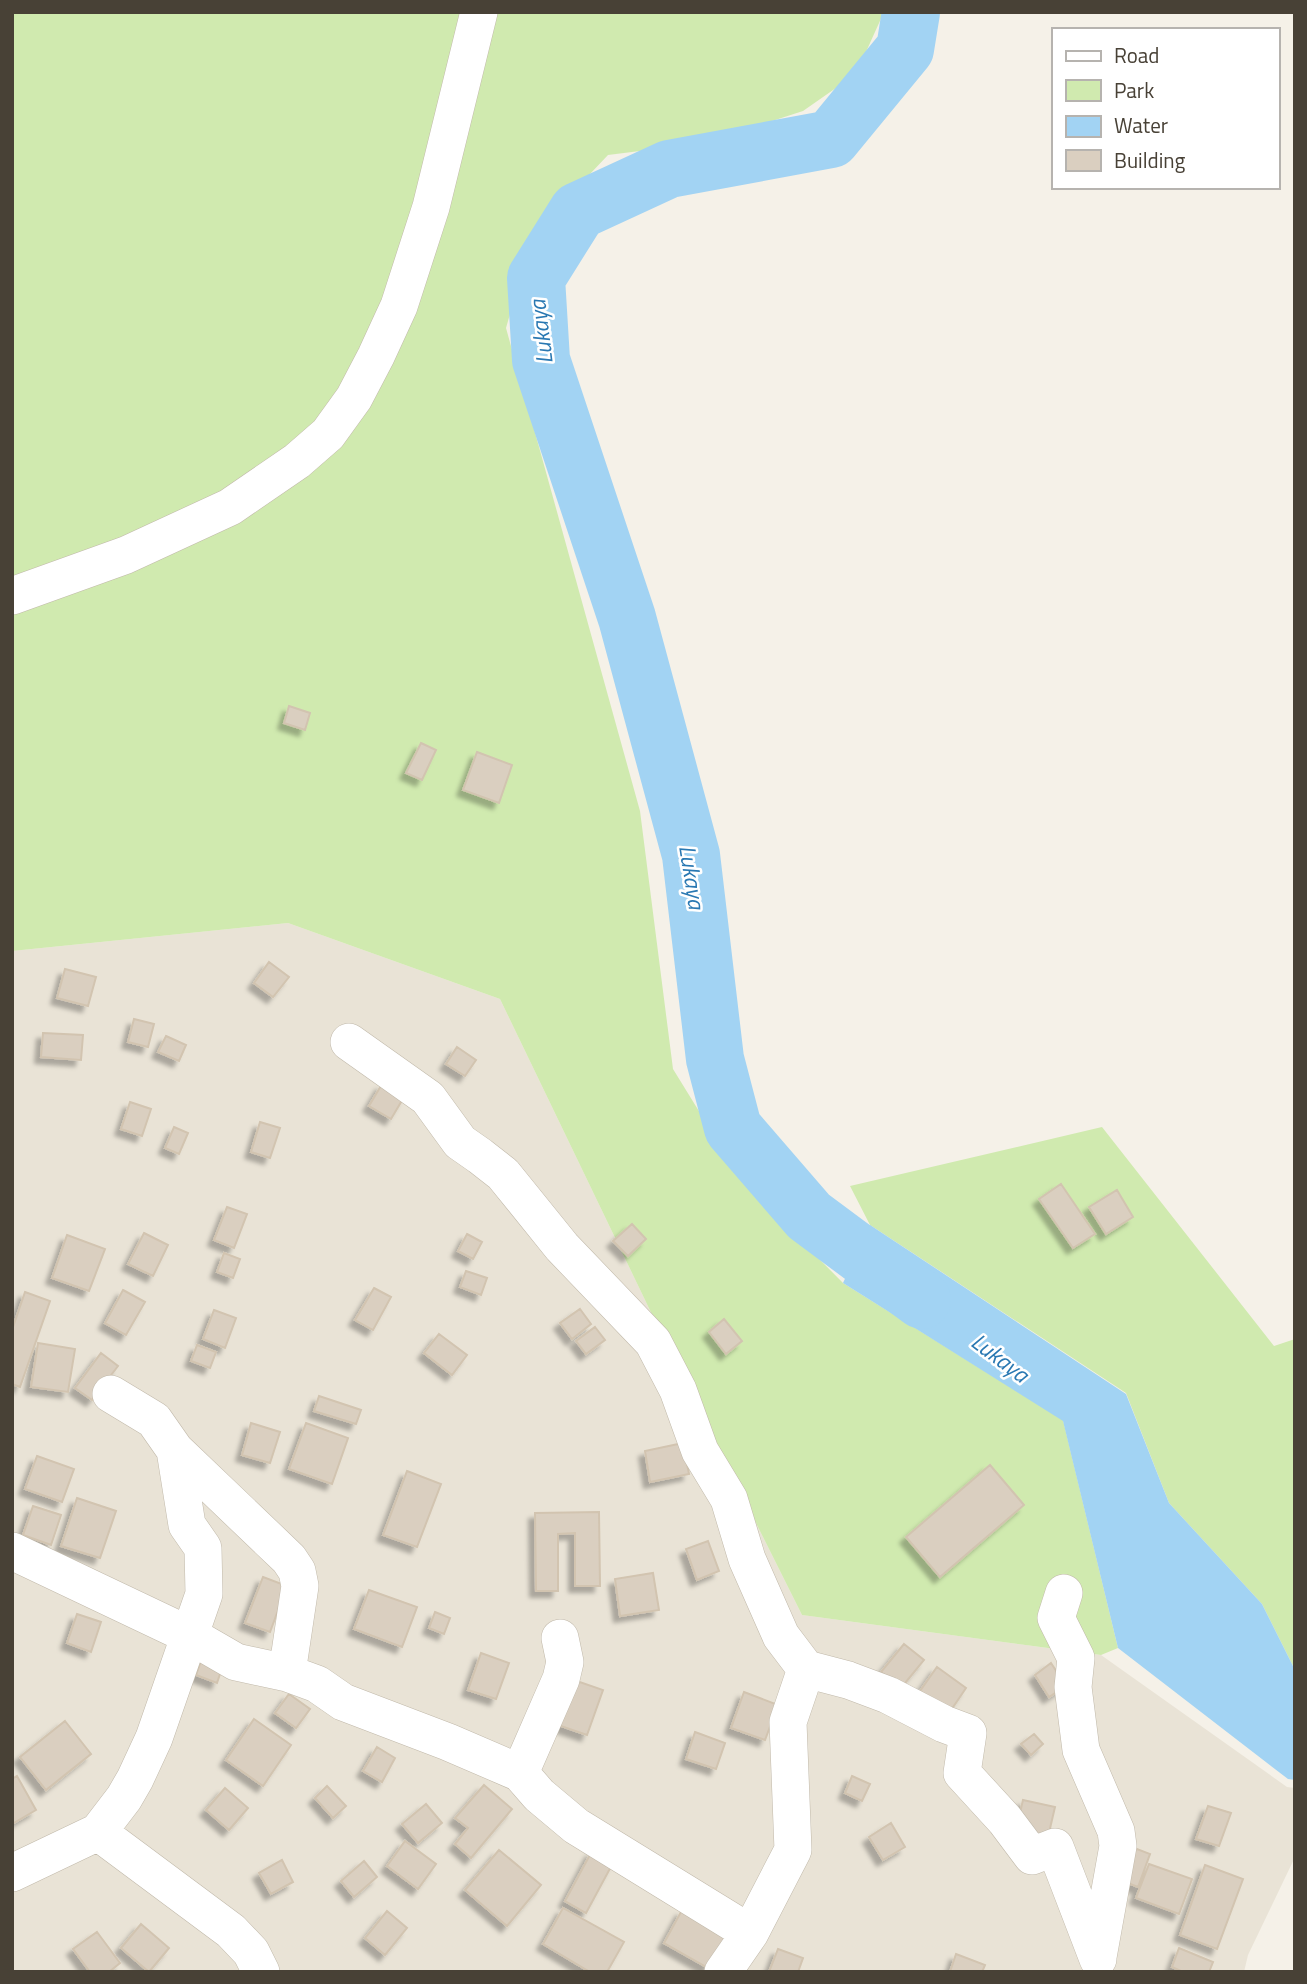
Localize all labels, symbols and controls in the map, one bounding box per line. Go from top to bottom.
legend [1052,28,1279,189]
text: Road [1114,39,1159,71]
text: Park [1114,74,1154,106]
text: Water [1114,109,1168,141]
text: Building [1114,144,1186,176]
water label: Lukaya [519,297,562,366]
water label: Lukaya [670,842,715,913]
water label: Lukaya [964,1324,1038,1392]

